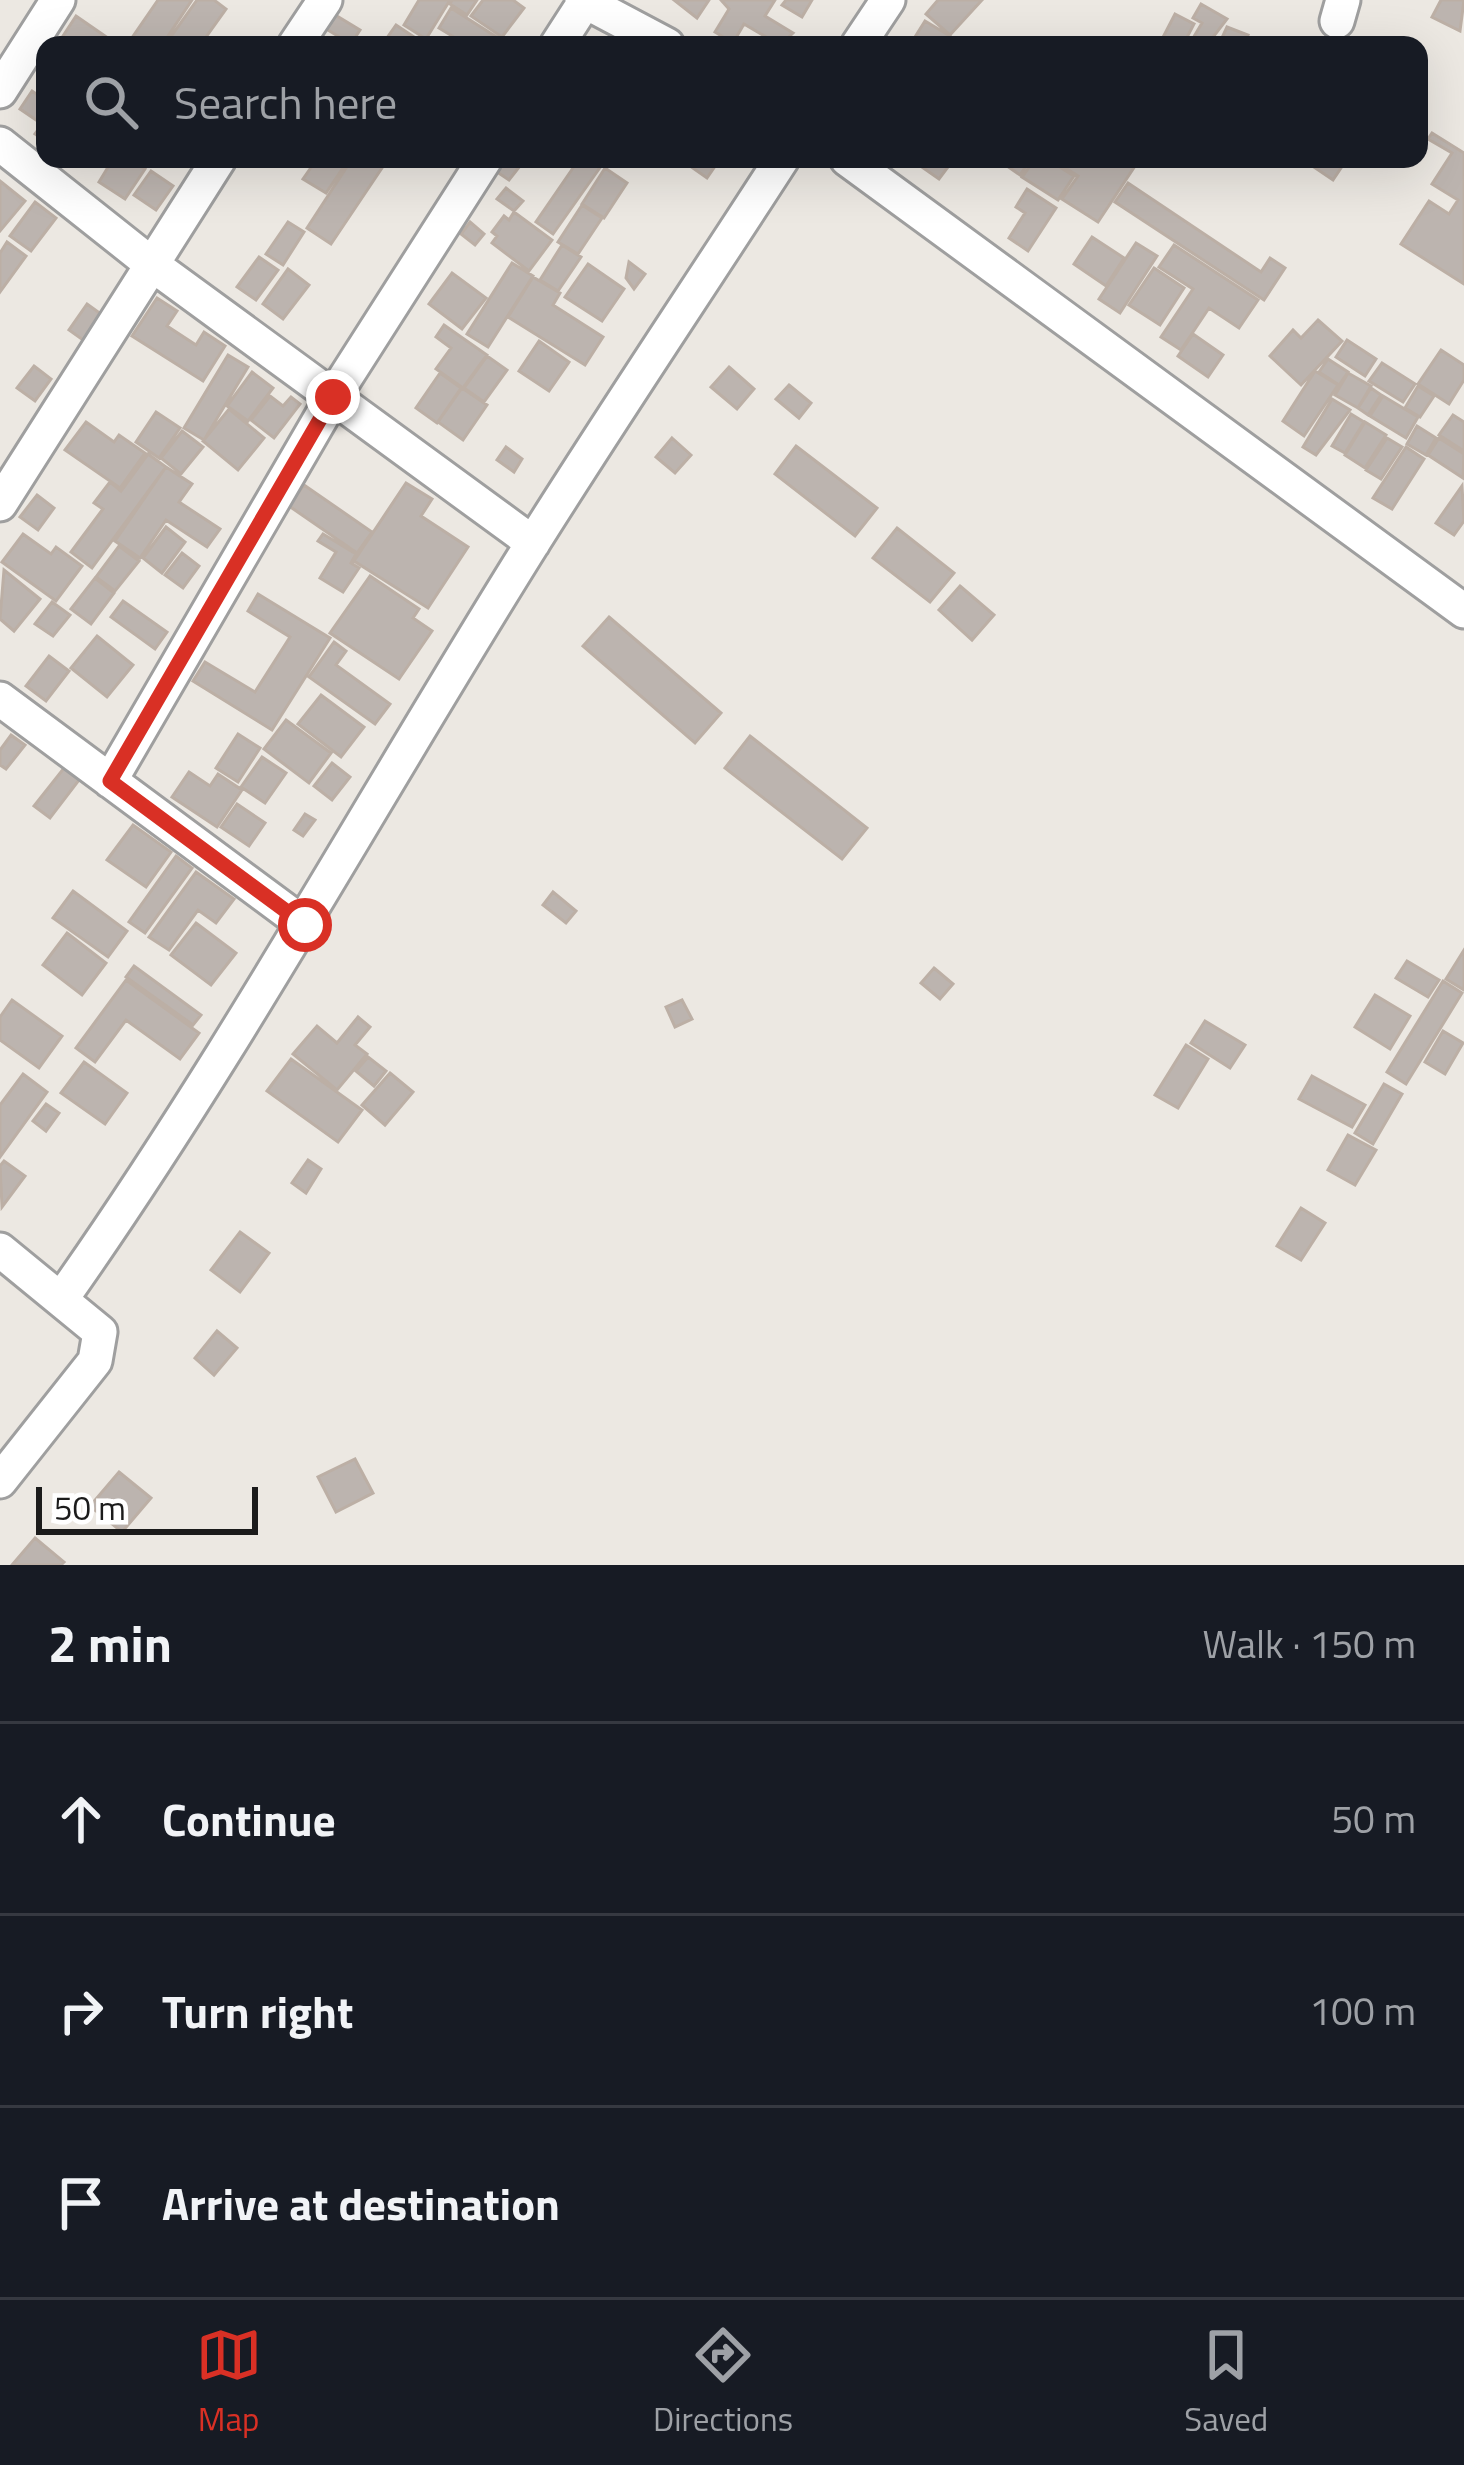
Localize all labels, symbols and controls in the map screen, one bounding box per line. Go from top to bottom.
search box [36,36,1428,168]
text: Search here [174,68,397,136]
icon: search [78,69,144,135]
route end [306,370,360,424]
route start [278,898,332,952]
scale bar [36,1481,258,1534]
text: 50 m [54,1483,126,1533]
text: 2 min [48,1604,172,1682]
text: Walk · 150 m [1202,1614,1416,1673]
text: Continue [162,1785,336,1853]
icon: ahead [48,1786,114,1852]
text: 50 m [1331,1789,1416,1848]
text: Turn right [162,1977,353,2045]
icon: right [48,1978,114,2044]
text: 100 m [1309,1981,1416,2040]
text: Arrive at destination [162,2169,560,2237]
icon: arrive [48,2170,114,2236]
tab: Map [196,2322,262,2444]
tab: Directions [653,2322,793,2444]
tab: Saved [1184,2322,1268,2444]

